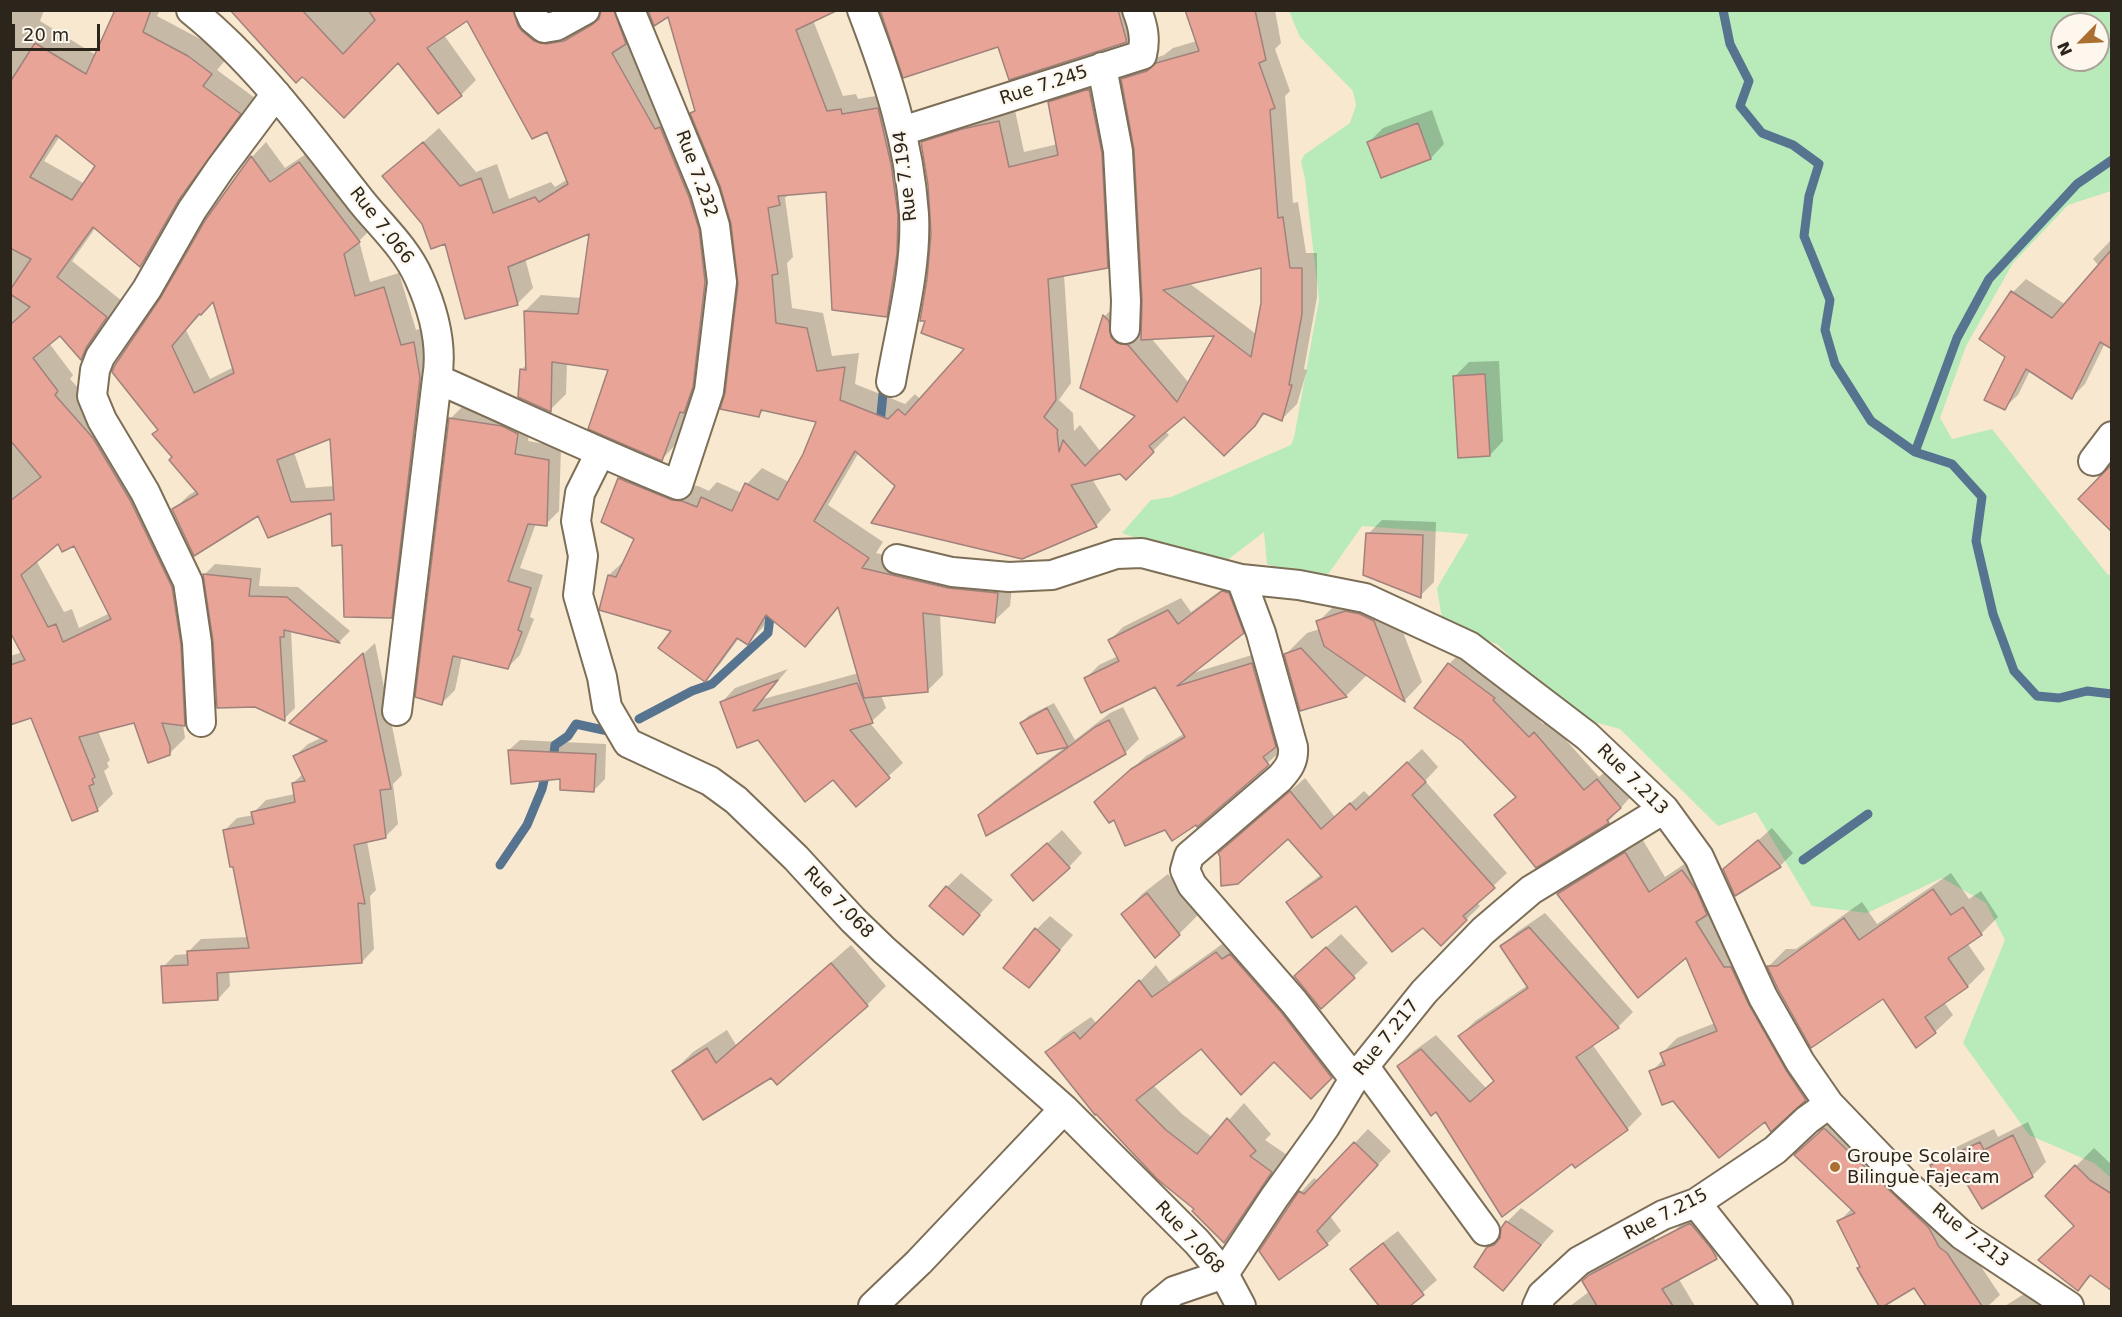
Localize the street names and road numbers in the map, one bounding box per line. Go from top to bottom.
street label: Rue 7.245 [997,62,1091,110]
street label: Rue 7.232 [670,127,722,221]
street label: Rue 7.194 [890,129,922,223]
street label: Rue 7.066 [344,183,418,269]
street label: Rue 7.213 [1592,740,1672,820]
street label: Rue 7.068 [798,863,878,943]
street label: Rue 7.217 [1350,996,1424,1080]
street label: Rue 7.215 [1620,1185,1712,1245]
street label: Rue 7.068 [1150,1197,1228,1279]
street label: Rue 7.213 [1927,1199,2013,1273]

